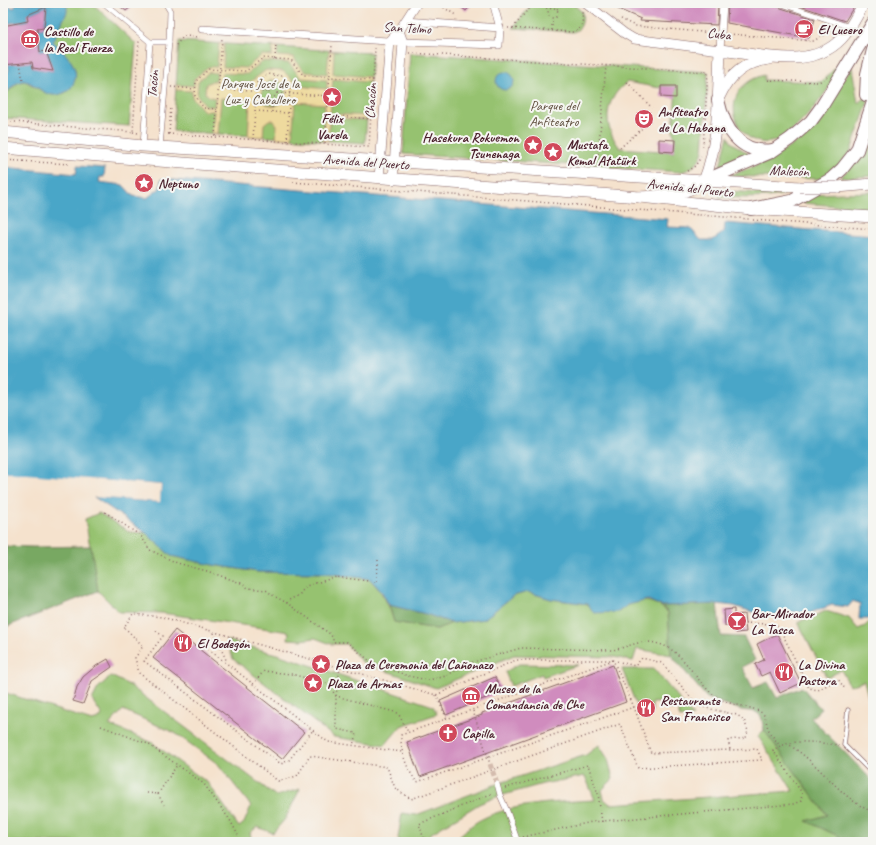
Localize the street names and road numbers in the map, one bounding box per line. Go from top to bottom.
street label: San Telmo [383,18,432,38]
street label: Cuba [706,24,733,44]
street label: Tacón [143,69,163,98]
street label: Chacón [361,82,381,119]
street label: Avenida del Puerto [322,151,411,174]
street label: Malecón [769,162,810,180]
street label: Avenida del Puerto [646,175,735,201]

